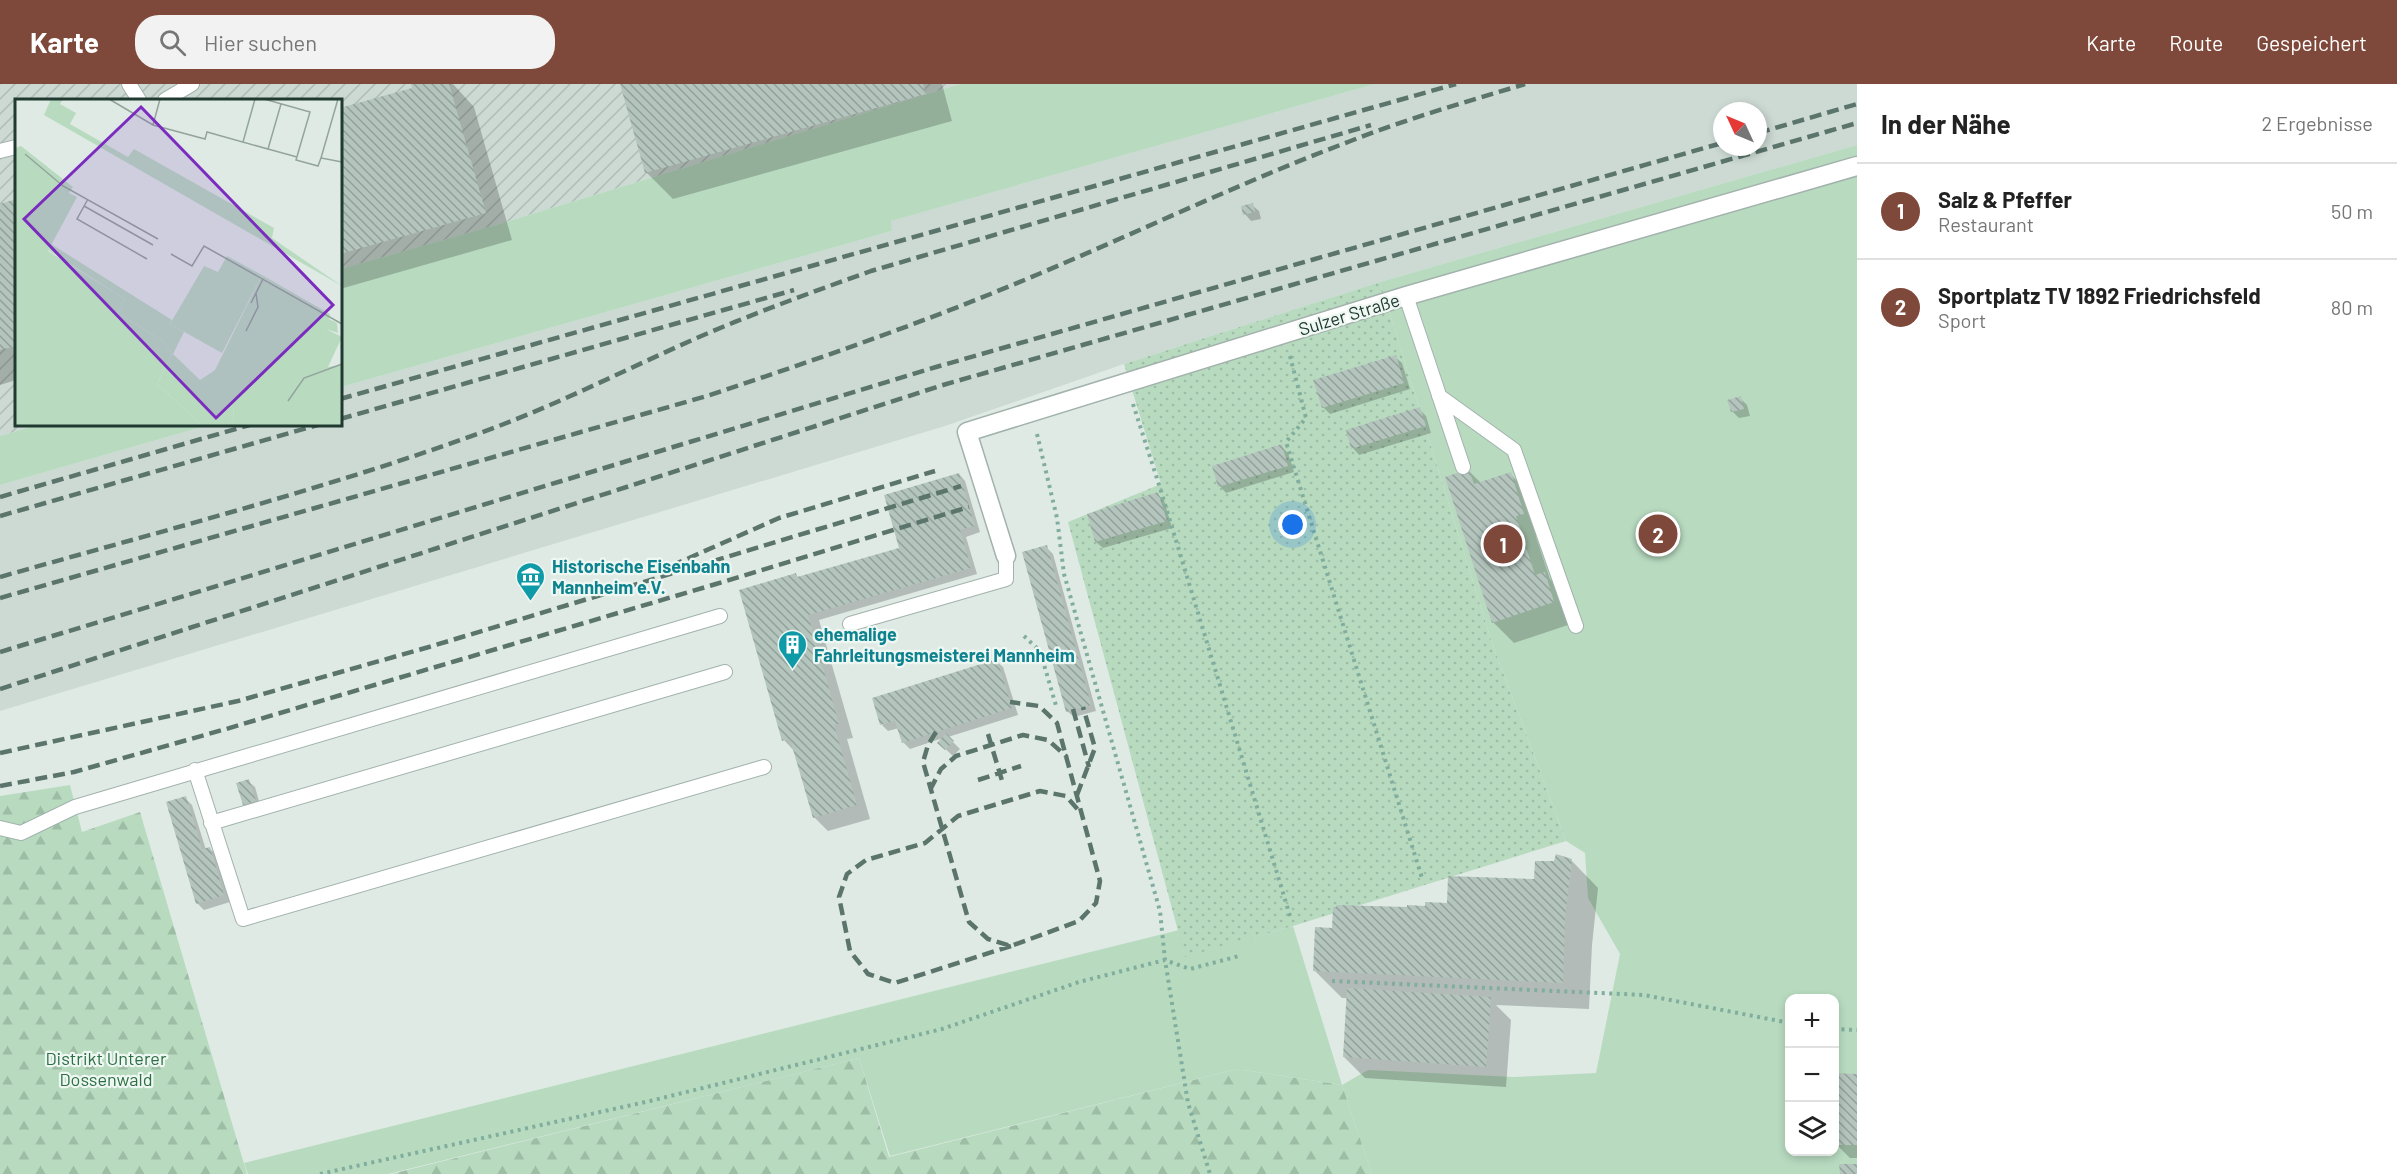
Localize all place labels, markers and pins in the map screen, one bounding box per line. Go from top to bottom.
pin: 2 [1638,512,1678,556]
pin: 1 [1484,522,1522,566]
place label: Historische Eisenbahn Mannheim e.V. [552,555,730,598]
museum icon: Historische Eisenbahn Mannheim e.V. [515,560,547,602]
place label: ehemalige Fahrleitungsmeisterei Mannheim [814,623,1075,666]
building icon: ehemalige Fahrleitungsmeisterei Mannheim [777,628,809,670]

